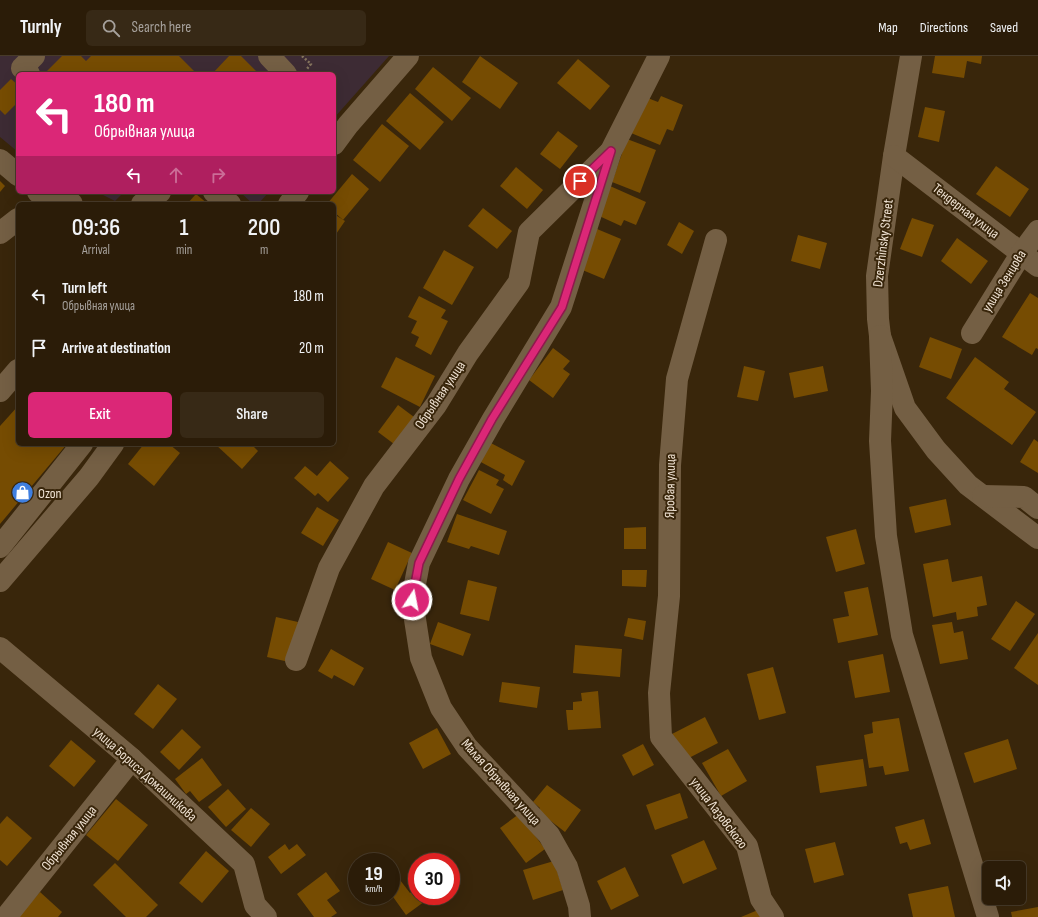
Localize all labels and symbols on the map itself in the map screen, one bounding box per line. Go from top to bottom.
pin [563,164,597,198]
street label: Тендерная улица [929,180,1003,242]
street label: Dzerzhinsky Street [869,198,897,288]
street label: улица Зенцова [978,247,1030,315]
street label: Обрывная улица [411,358,469,432]
street label: Яровая улица [661,454,679,518]
shop icon: Ozon [10,480,36,506]
place label: Ozon [38,485,62,502]
position arrow [391,579,433,621]
street label: улица Бориса Домашникова [90,723,200,825]
street label: Малая Обрывная улица [458,735,544,829]
street label: улица Лазовского [687,774,752,852]
street label: Обрывная улица [38,802,100,874]
speed limit sign: 30 [408,853,460,905]

